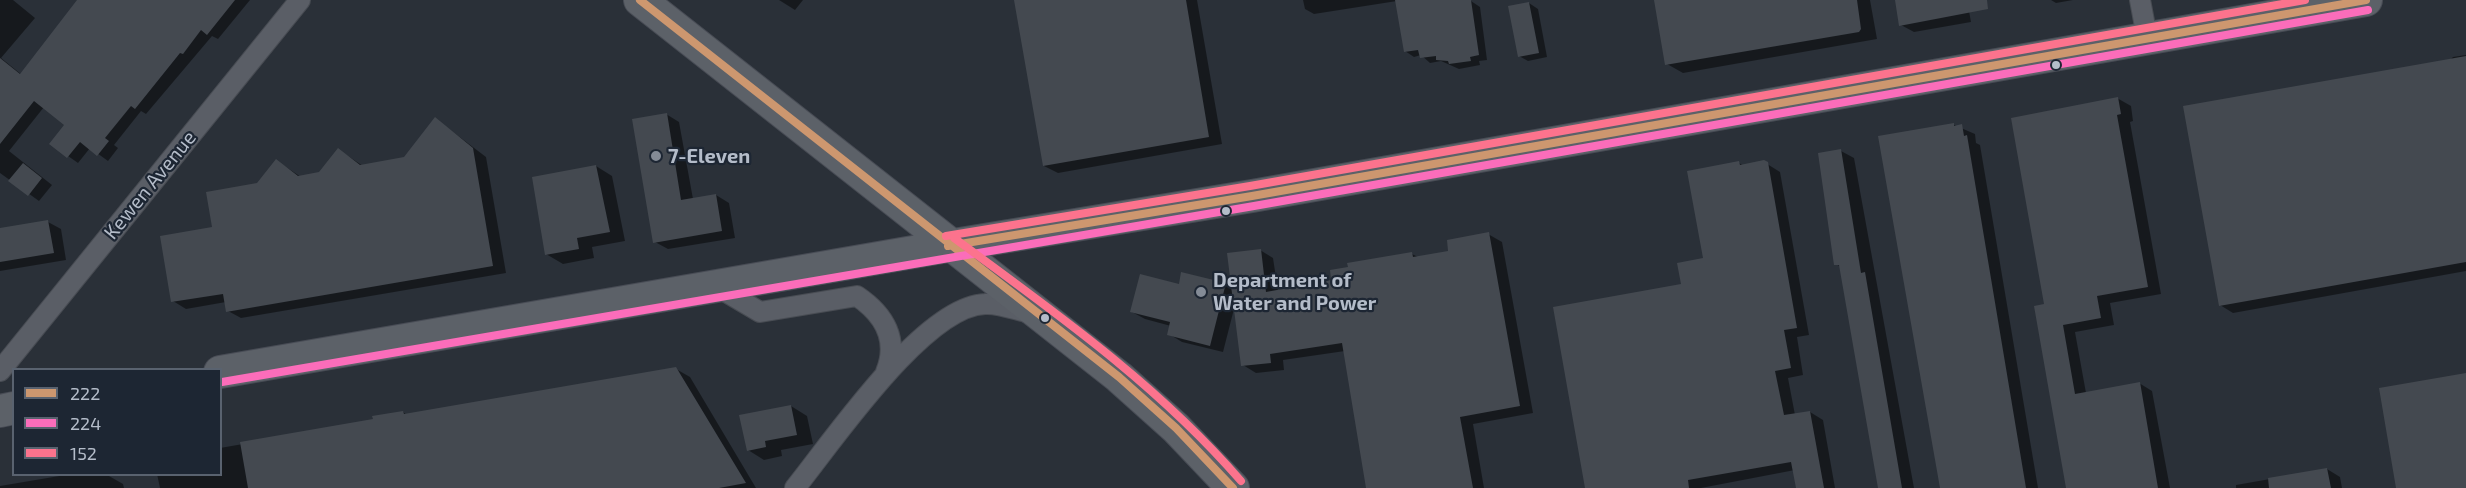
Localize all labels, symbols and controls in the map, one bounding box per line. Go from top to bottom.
unlabelled marker [2050,59,2062,71]
street label: Kewen Avenue [99,126,201,244]
place label: 7-Eleven [668,144,750,168]
marker: 7-Eleven [649,149,663,163]
unlabelled marker [1220,205,1232,217]
place label: Department of Water and Power [1213,268,1376,315]
marker: Department of Water and Power [1194,285,1208,299]
unlabelled marker [1039,312,1051,324]
legend [12,368,222,476]
text: 222 [70,382,100,404]
text: 224 [70,412,101,434]
text: 152 [70,442,97,464]

